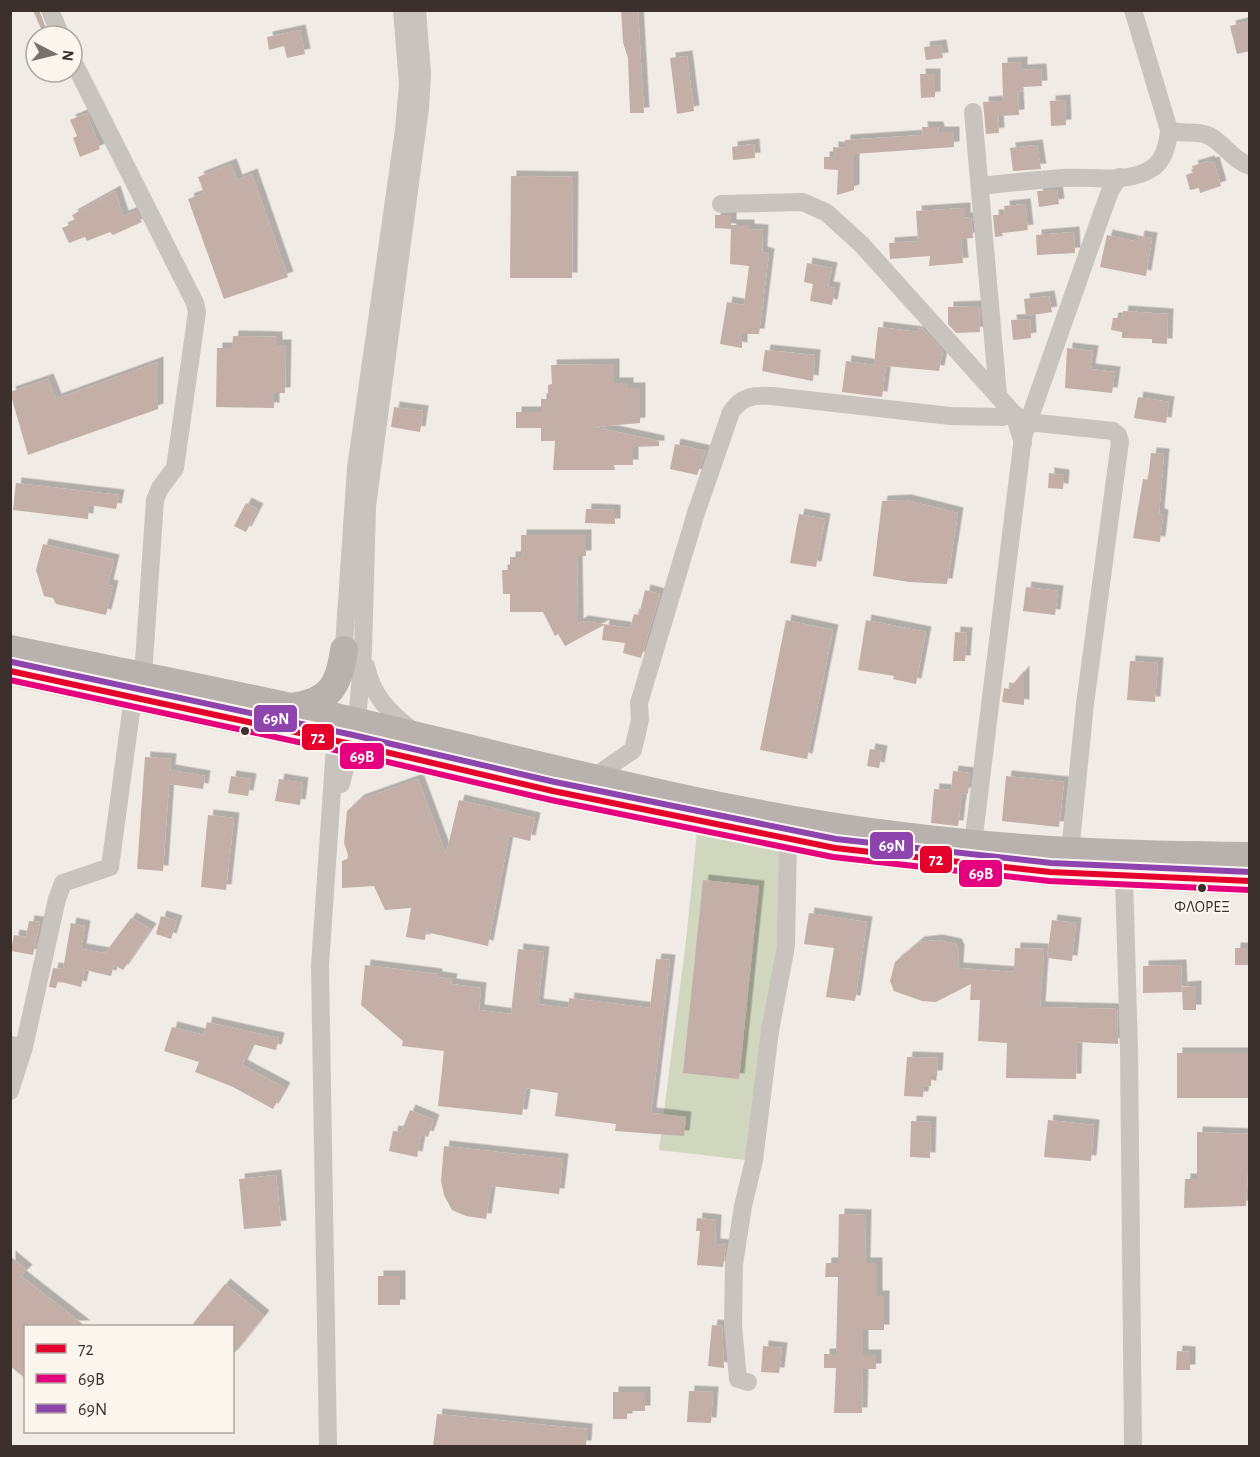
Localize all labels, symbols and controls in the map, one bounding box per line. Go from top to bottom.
north arrow [24,24,84,84]
text: N [59,49,77,62]
line badge: 69Ν [253,704,298,733]
text: 69Ν [263,711,289,727]
line badge: 72 [301,723,335,751]
unlabelled marker [239,725,251,737]
text: 72 [311,730,326,746]
line badge: 69Β [339,742,385,770]
text: 69Β [350,749,374,765]
line badge: 69Ν [869,831,914,860]
text: 69Ν [879,838,905,854]
line badge: 72 [919,845,953,874]
text: 72 [929,852,944,868]
line badge: 69Β [958,859,1003,888]
text: 69Β [969,866,993,882]
marker: ΦΛΟΡΕΞ [1196,882,1208,894]
place label: ΦΛΟΡΕΞ [1174,899,1230,915]
legend [24,1325,234,1433]
text: 72 [78,1341,94,1359]
text: 69Β [78,1371,105,1389]
text: 69Ν [78,1401,107,1419]

